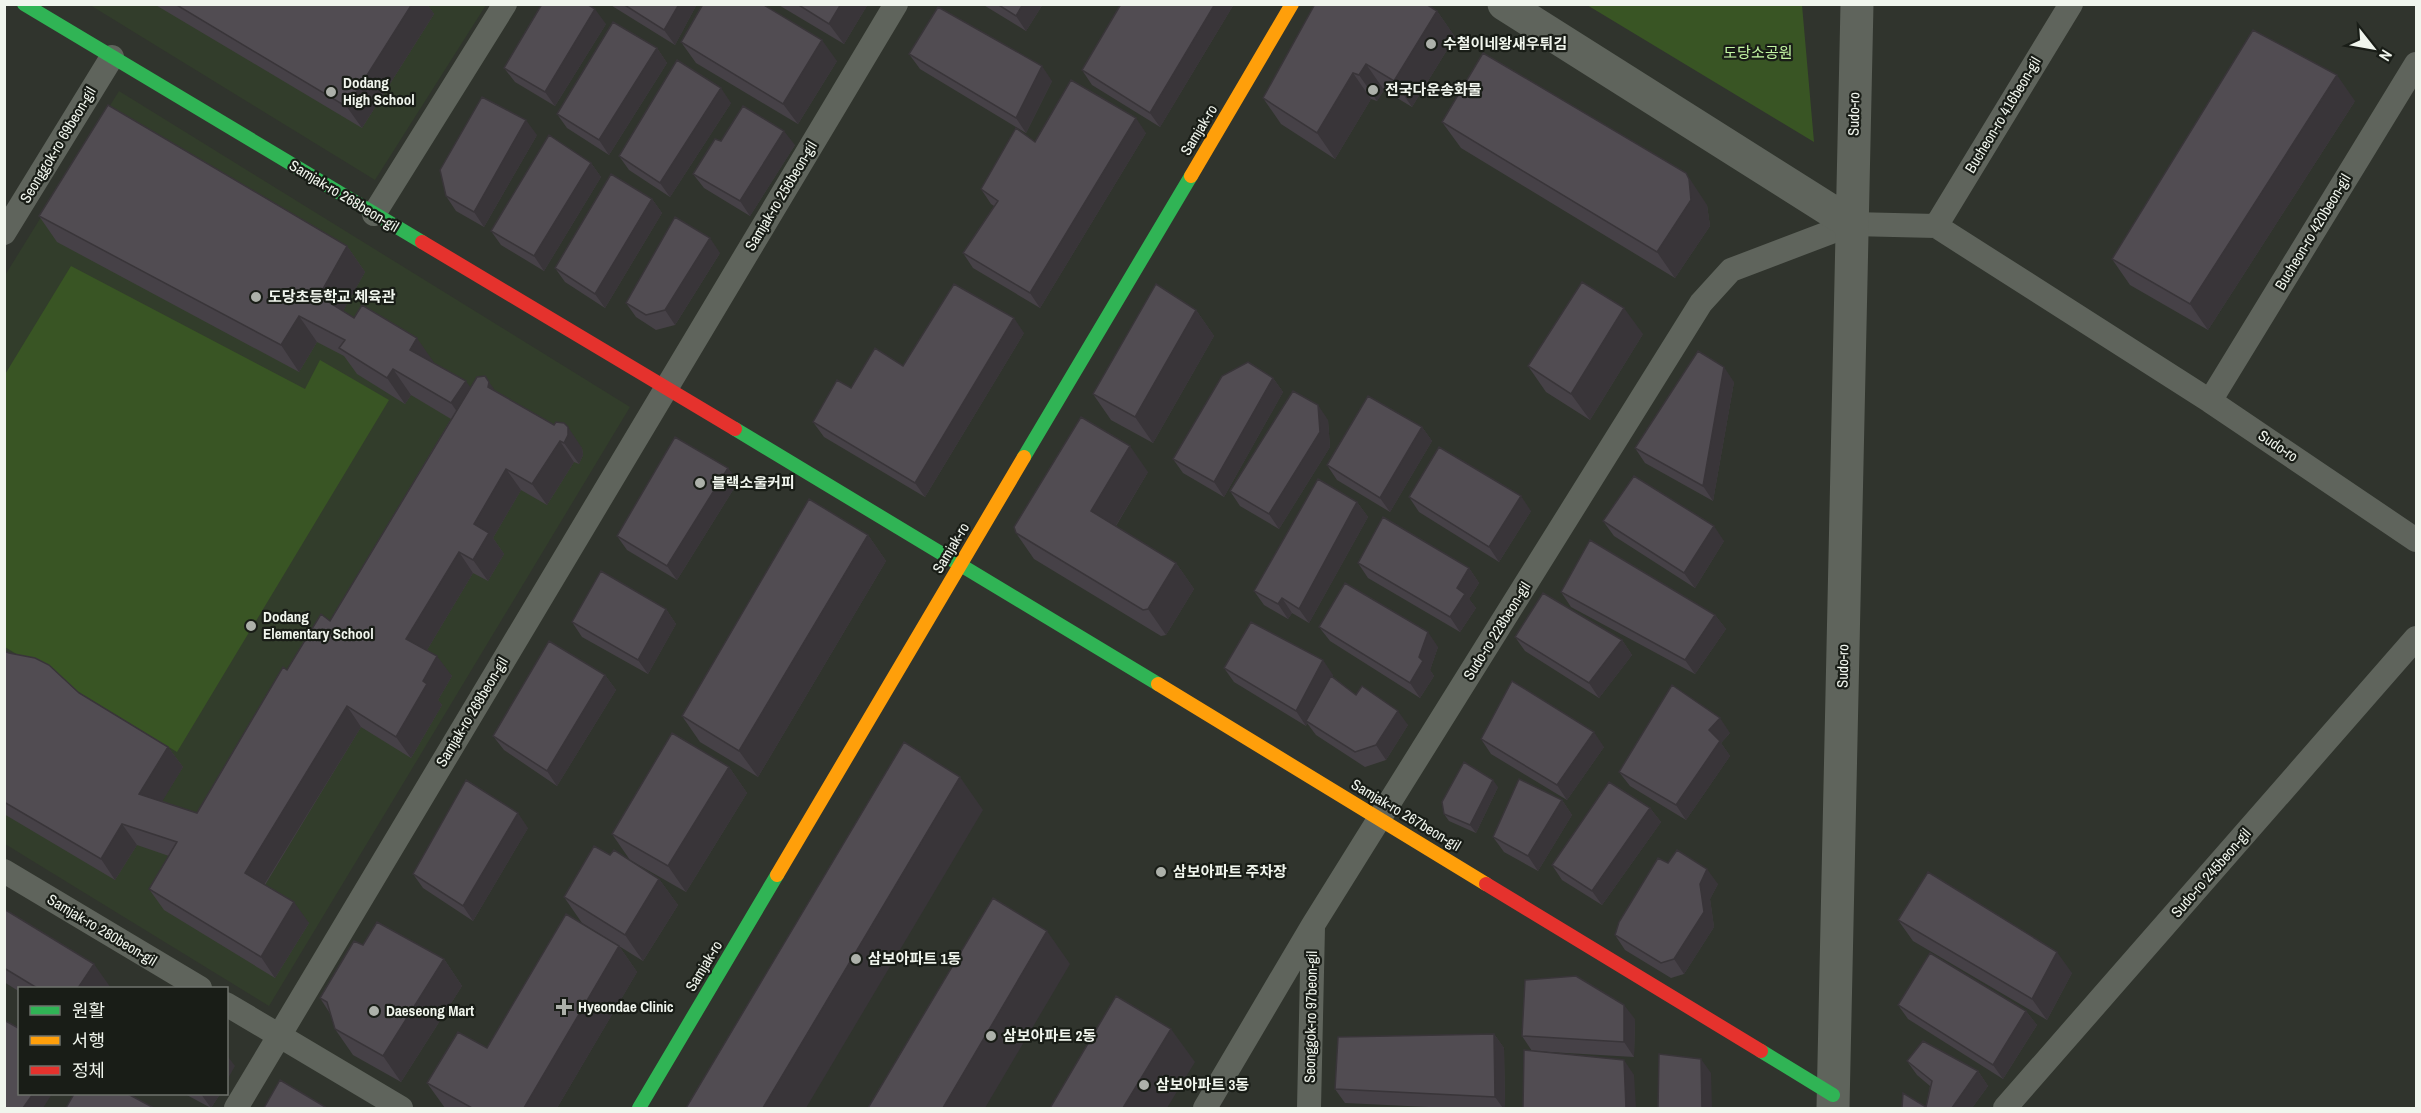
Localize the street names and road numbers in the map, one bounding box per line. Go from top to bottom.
street label: Bucheon-ro 416beon-gil [1960,53,2046,177]
street label: Seonggok-ro 69beon-gil [15,83,101,207]
street label: Sudo-ro [1843,92,1864,136]
street label: Samjak-ro [1175,100,1222,159]
street label: Samjak-ro 256beon-gil [740,137,822,254]
street label: Samjak-ro 268beon-gil [286,155,403,237]
street label: Bucheon-ro 420beon-gil [2270,170,2356,294]
street label: Sudo-ro [2254,425,2302,467]
street label: Samjak-ro [927,518,974,577]
street label: Sudo-ro 228beon-gil [1458,578,1535,684]
street label: Sudo-ro [1832,644,1853,688]
street label: Samjak-ro 268beon-gil [431,653,513,770]
street label: Samjak-ro 267beon-gil [1348,774,1465,856]
street label: Sudo-ro 245beon-gil [2166,823,2255,922]
street label: Samjak-ro 280beon-gil [44,889,161,971]
street label: Samjak-ro [680,936,727,995]
street label: Seonggok-ro 97beon-gil [1299,951,1322,1083]

